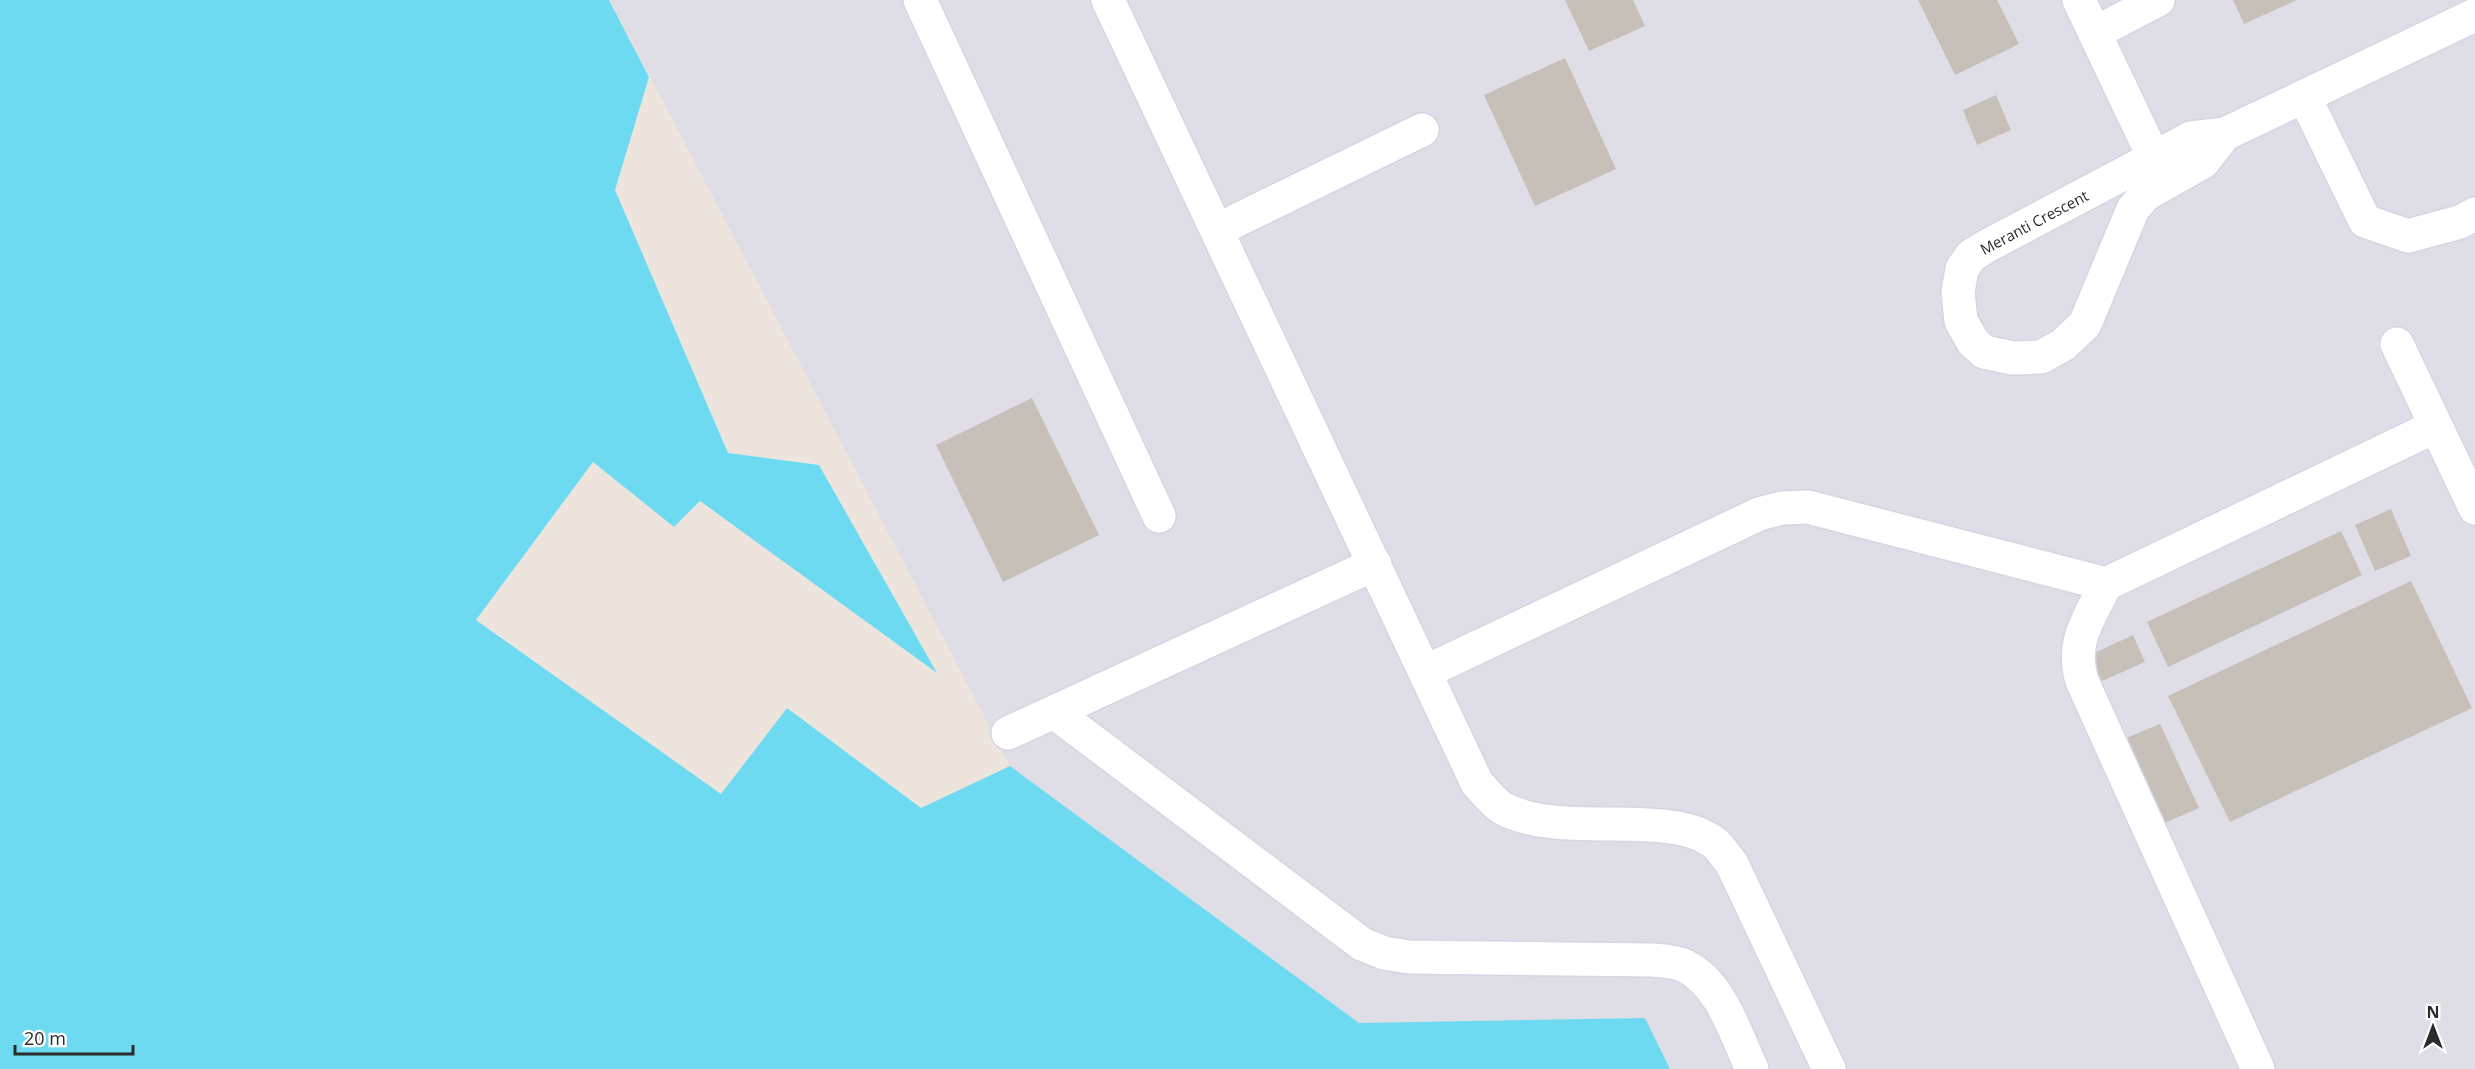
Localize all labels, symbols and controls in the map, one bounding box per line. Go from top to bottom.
street label: Meranti Crescent [1976,185,2092,259]
north arrow [2403,997,2463,1057]
text: N [2426,1001,2440,1023]
scale bar [15,1018,134,1056]
text: 20 m [24,1026,66,1050]

